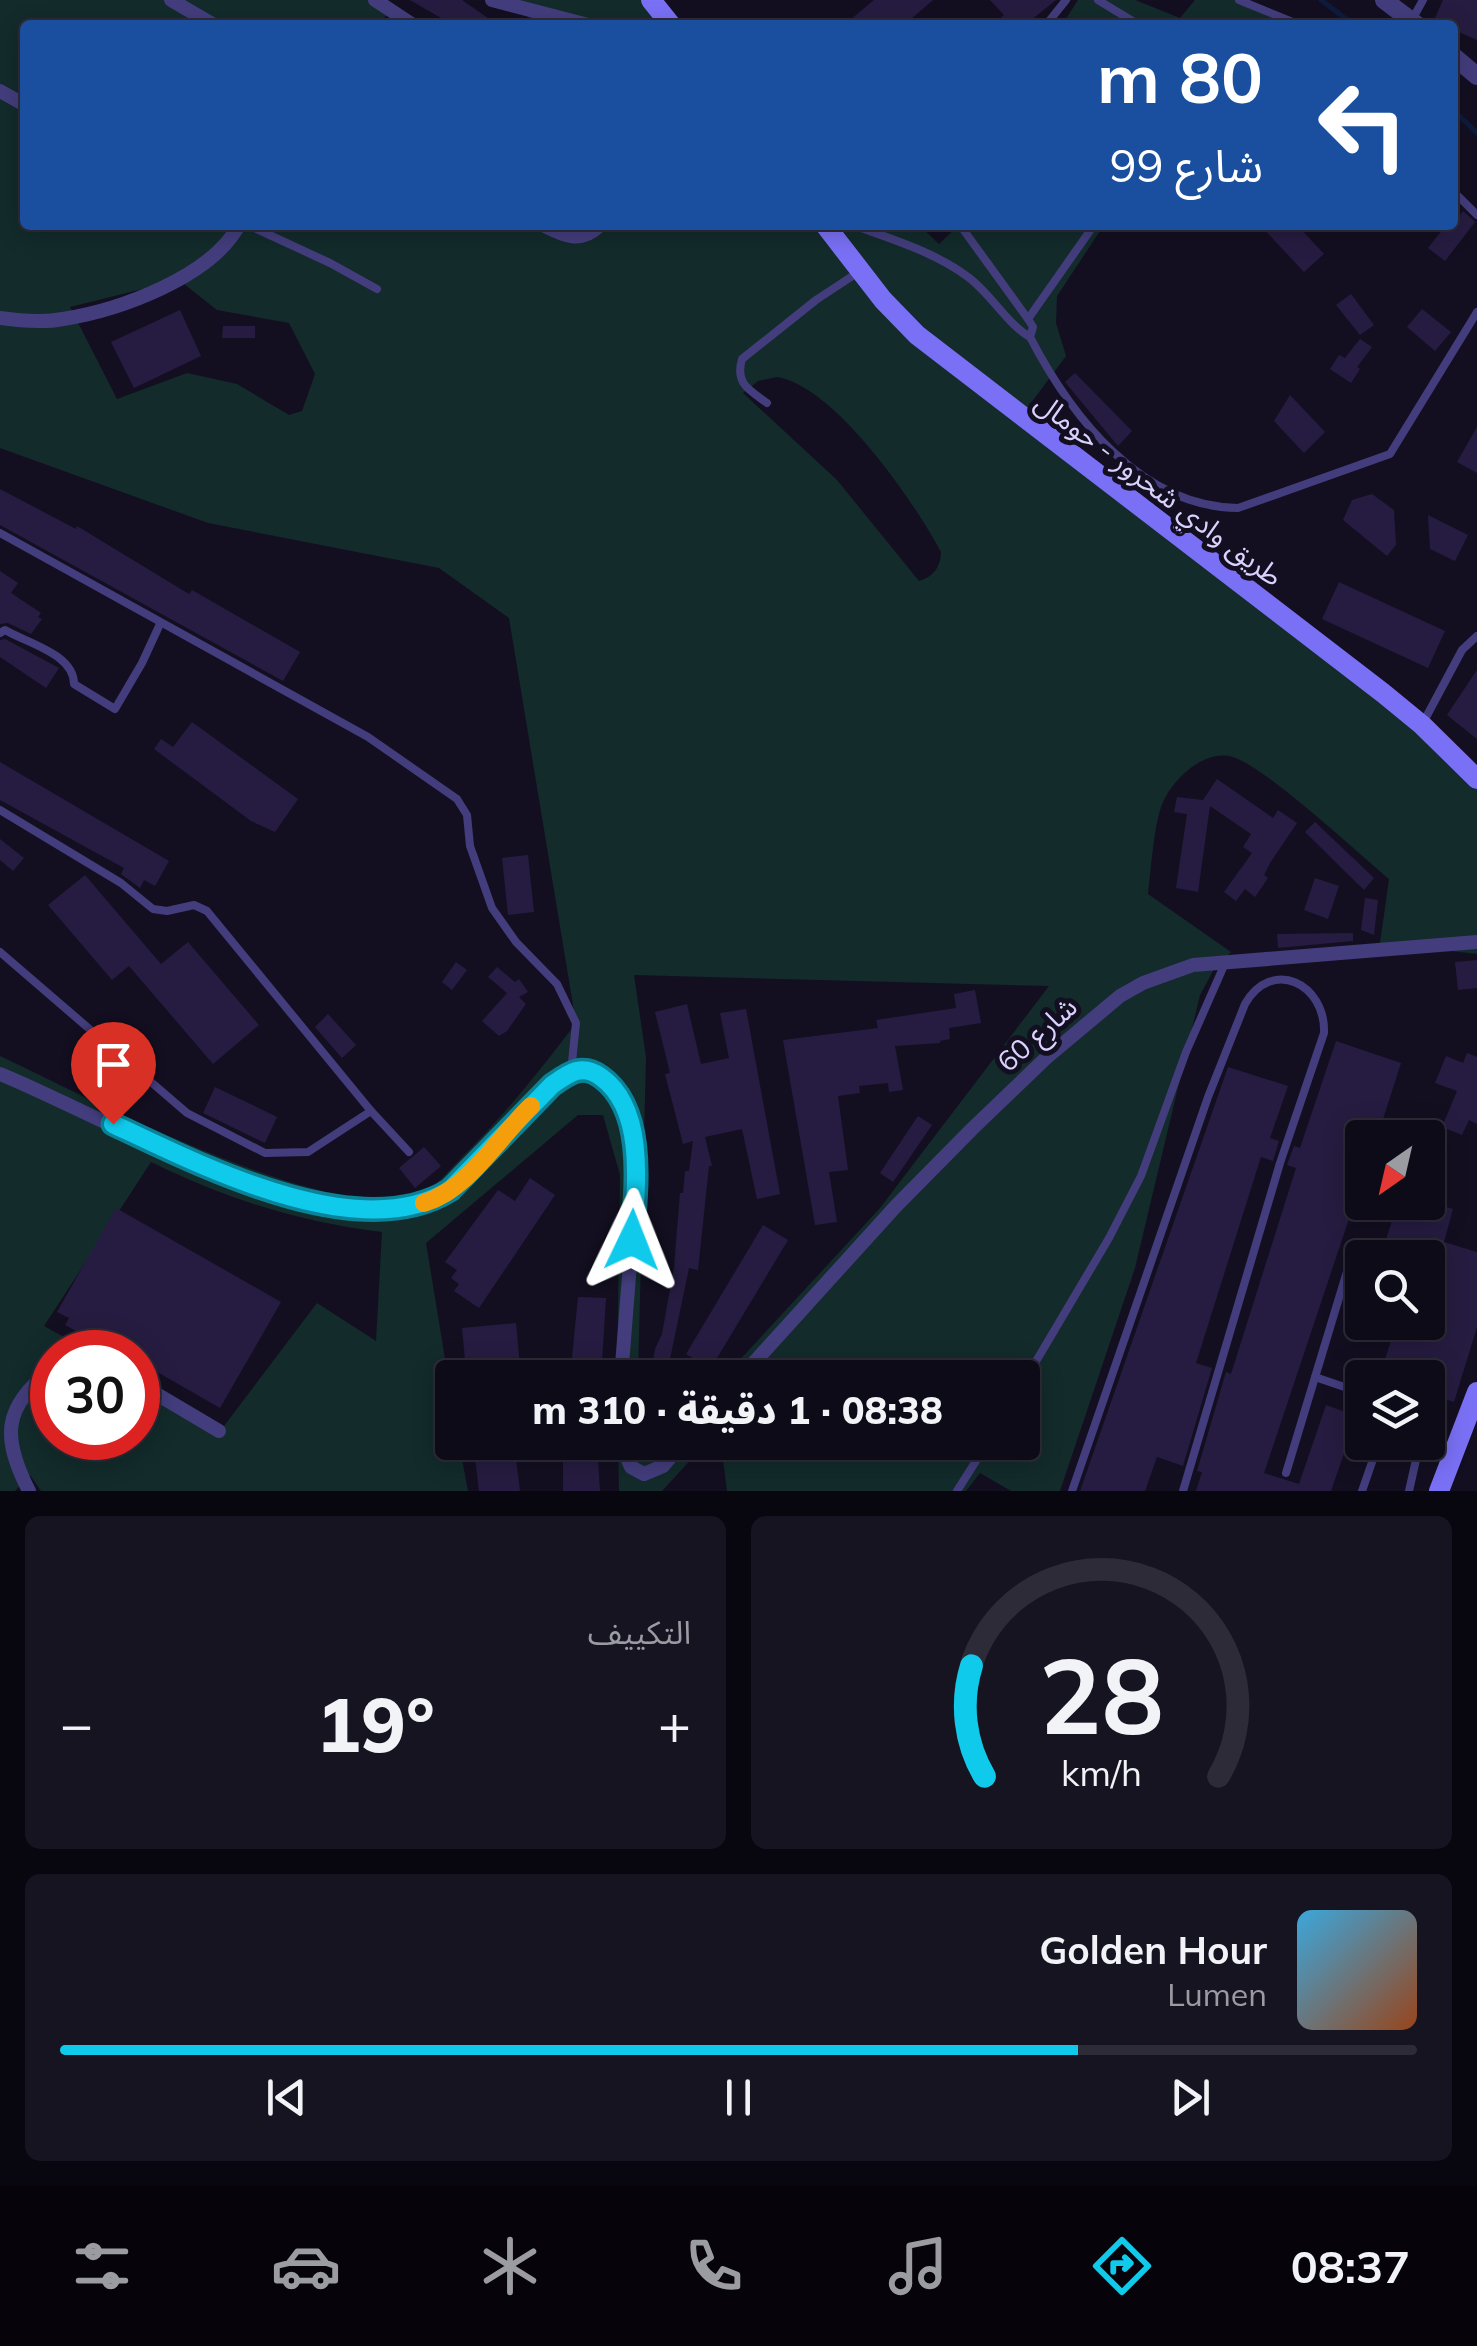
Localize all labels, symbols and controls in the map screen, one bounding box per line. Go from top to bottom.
text: 80 m [1097,33,1263,121]
icon: left [1298,60,1428,190]
text: شارع 99 [1110,137,1263,193]
street label: طريق وادي شحرور - حومال [1026,384,1290,597]
street label: شارع 60 [989,989,1087,1082]
pin [71,1022,156,1125]
icon: arrive [86,1037,141,1092]
north arrow [1345,1120,1445,1220]
map controls [1345,1120,1445,1460]
position arrow [580,1188,684,1292]
button: search [1345,1240,1445,1340]
speed limit sign: 30 [30,1330,160,1460]
button: layers [1345,1360,1445,1460]
text: 08:38 · 1 دقيقة · 310 m [532,1386,943,1434]
text: التكييف [588,1612,691,1652]
text: 28 [1039,1629,1164,1760]
text: 19° [316,1677,435,1771]
text: − [60,1689,93,1758]
text: + [658,1689,691,1758]
text: km/h [1061,1750,1142,1795]
text: Golden Hour [1039,1926,1267,1974]
text: Lumen [1167,1974,1267,2014]
icon: previous [259,2070,314,2125]
icon: pause [711,2070,766,2125]
icon: next [1163,2070,1218,2125]
icon: filters [67,2231,137,2301]
icon: car [271,2231,341,2301]
icon: climate [475,2231,545,2301]
icon: phone [679,2231,749,2301]
icon: music [883,2231,953,2301]
icon: directions [1087,2231,1157,2301]
text: 08:37 [1291,2238,1410,2294]

